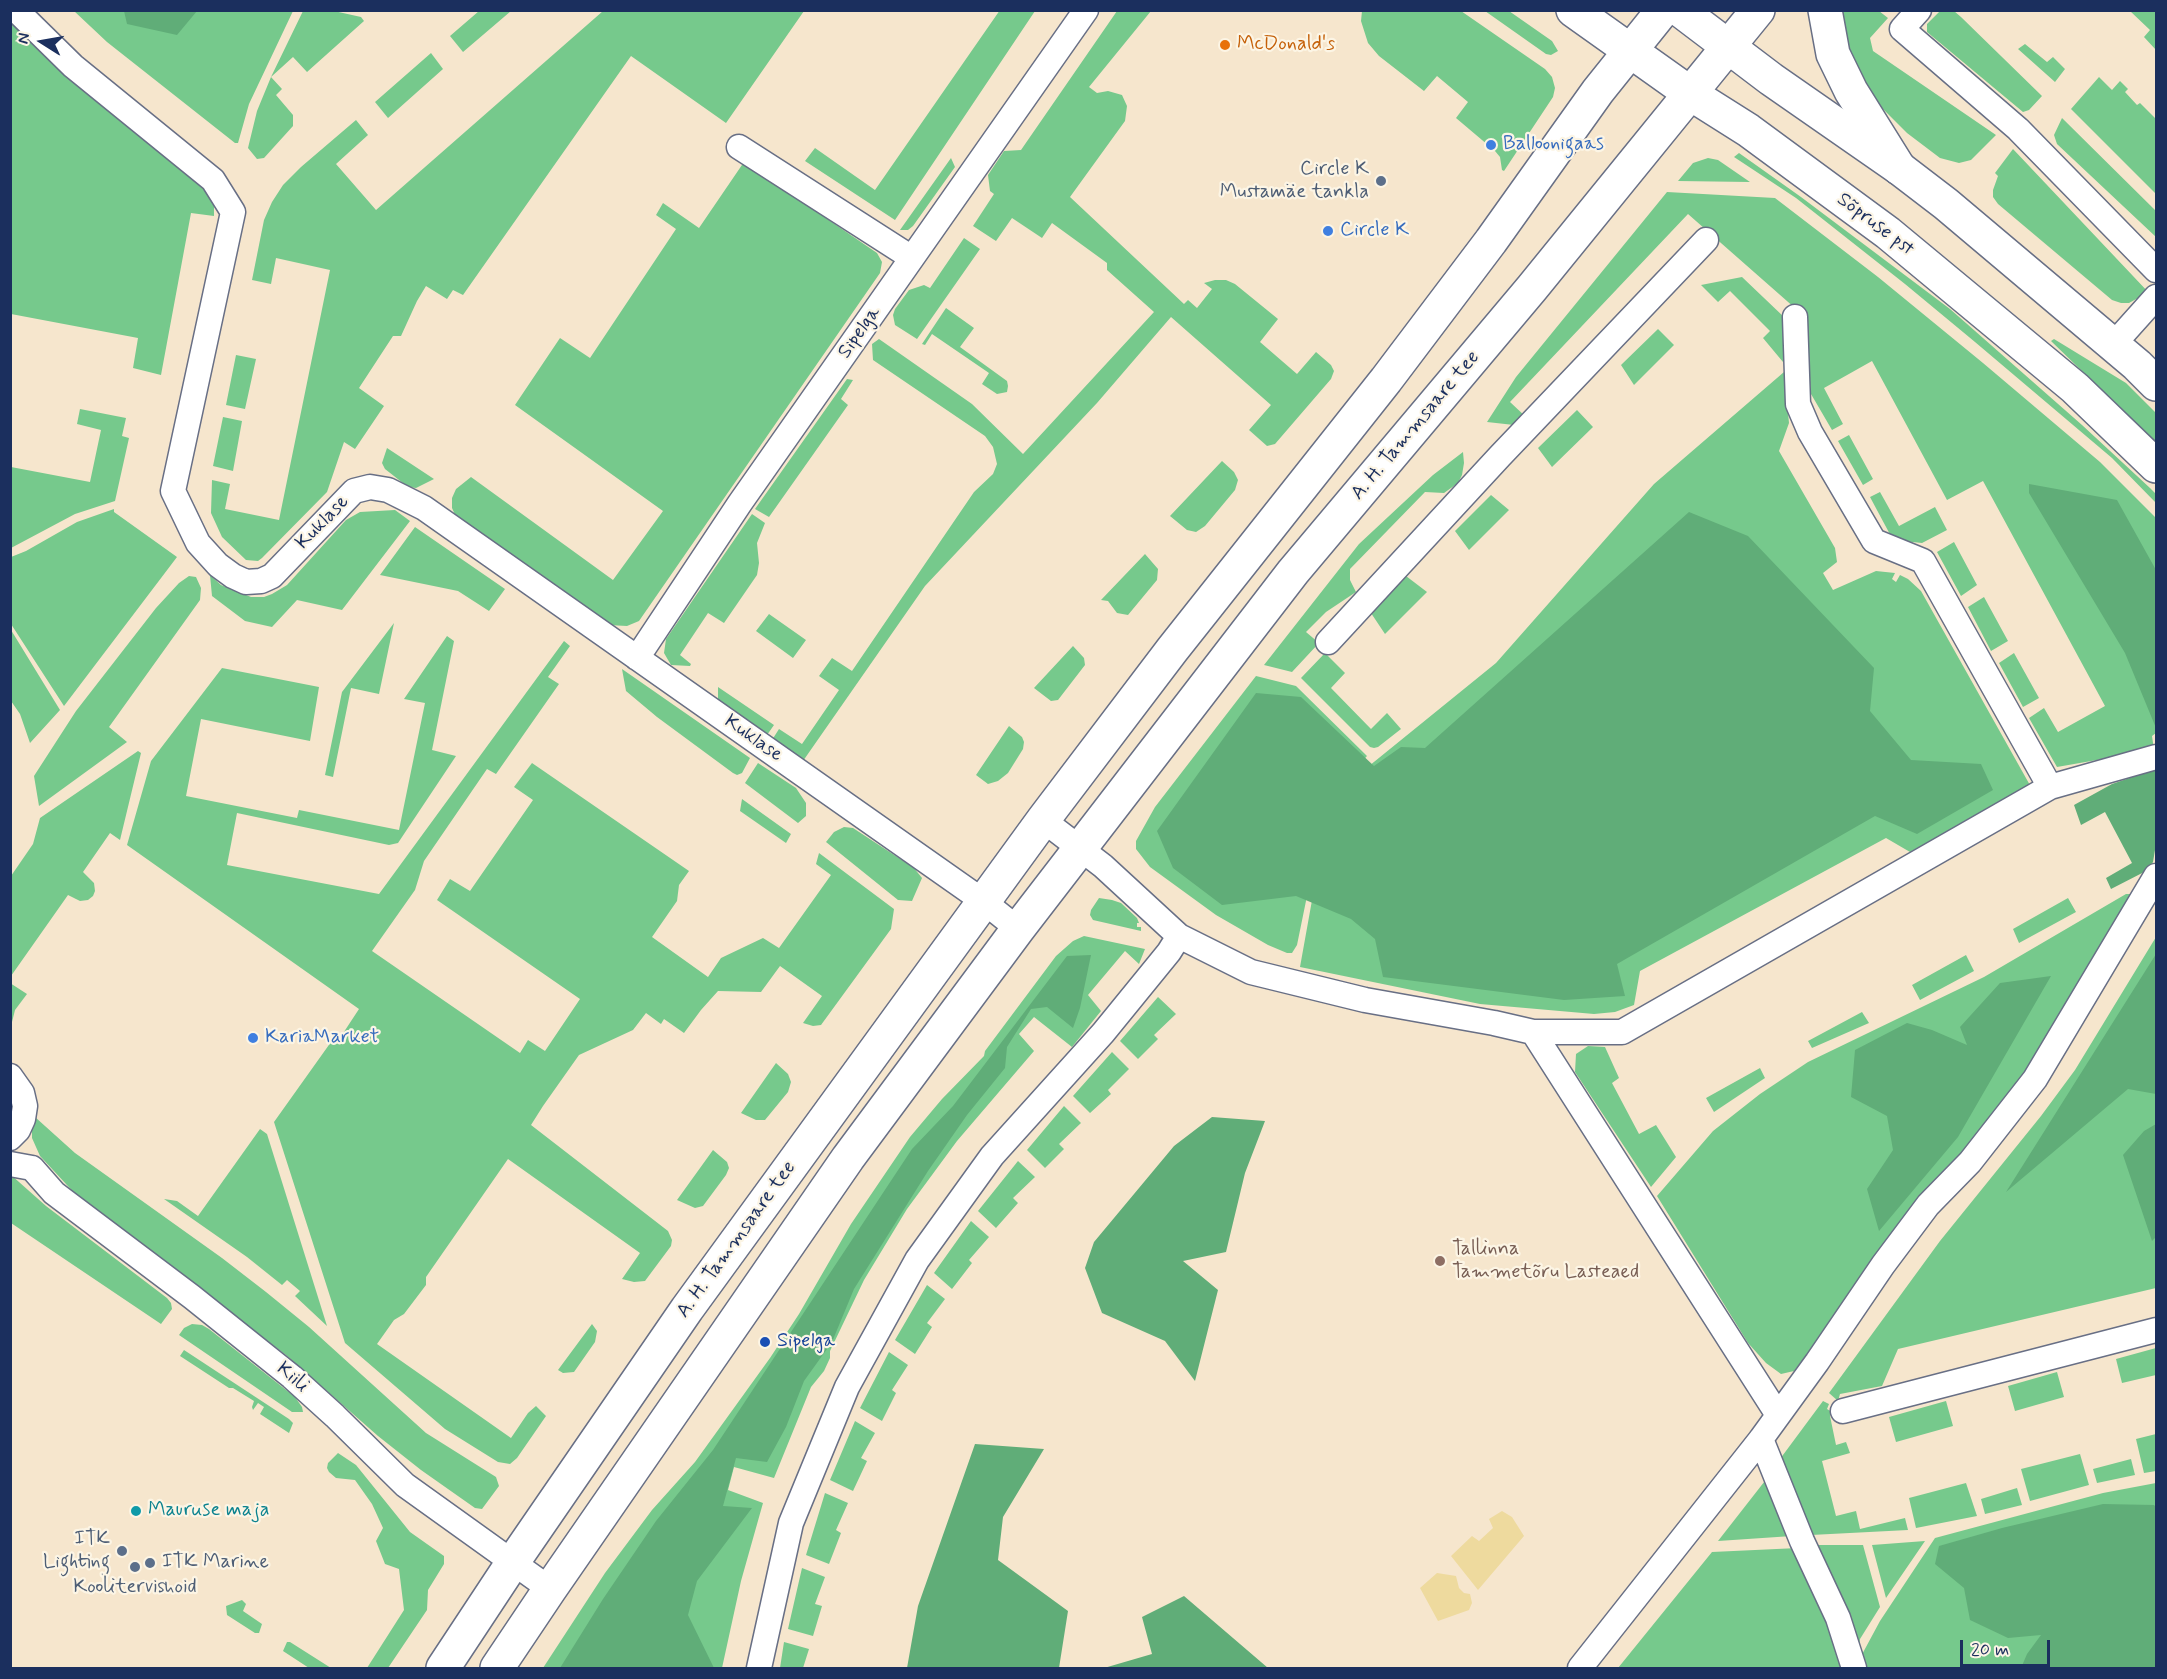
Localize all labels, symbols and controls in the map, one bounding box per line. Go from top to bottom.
north arrow [12,12,72,72]
text: N [13,31,35,46]
place label: McDonald's [1237,33,1335,57]
marker: McDonald's [1218,38,1232,52]
place label: Balloonigaas [1503,133,1604,157]
marker: Balloonigaas [1484,138,1498,152]
place label: Circle K Mustamäe tankla [1220,158,1369,205]
marker: Circle K Mustamäe tankla [1374,174,1388,188]
street label: Sõpruse pst [1832,188,1918,262]
place label: Circle K [1340,219,1409,243]
marker: Circle K [1321,224,1335,238]
street label: Sipelga [834,302,886,364]
street label: A. H. Tammsaare tee [1346,346,1486,506]
street label: Kuklase [291,491,355,555]
street label: Kuklase [719,710,787,768]
place label: KariaMarket [265,1026,379,1050]
marker: KariaMarket [246,1031,260,1045]
street label: A. H. Tammsaare tee [672,1157,802,1323]
place label: Tallinna Tammetõru Lasteaed [1452,1238,1639,1285]
marker: Tallinna Tammetõru Lasteaed [1433,1254,1447,1268]
place label: Sipelga [777,1330,835,1354]
marker: Sipelga [758,1335,772,1349]
street label: Kiili [271,1358,313,1398]
place label: Mauruse maja [148,1499,270,1523]
marker: Mauruse maja [129,1504,143,1518]
place label: ITK Lighting [43,1528,110,1575]
marker: ITK Lighting [115,1544,129,1558]
place label: ITK Marine [162,1551,269,1575]
marker: ITK Marine [143,1556,157,1570]
marker: Koolitervishoid [128,1560,142,1574]
place label: Koolitervishoid [73,1576,197,1600]
scale bar [1963,1628,2053,1666]
text: 20 m [1971,1638,2009,1662]

